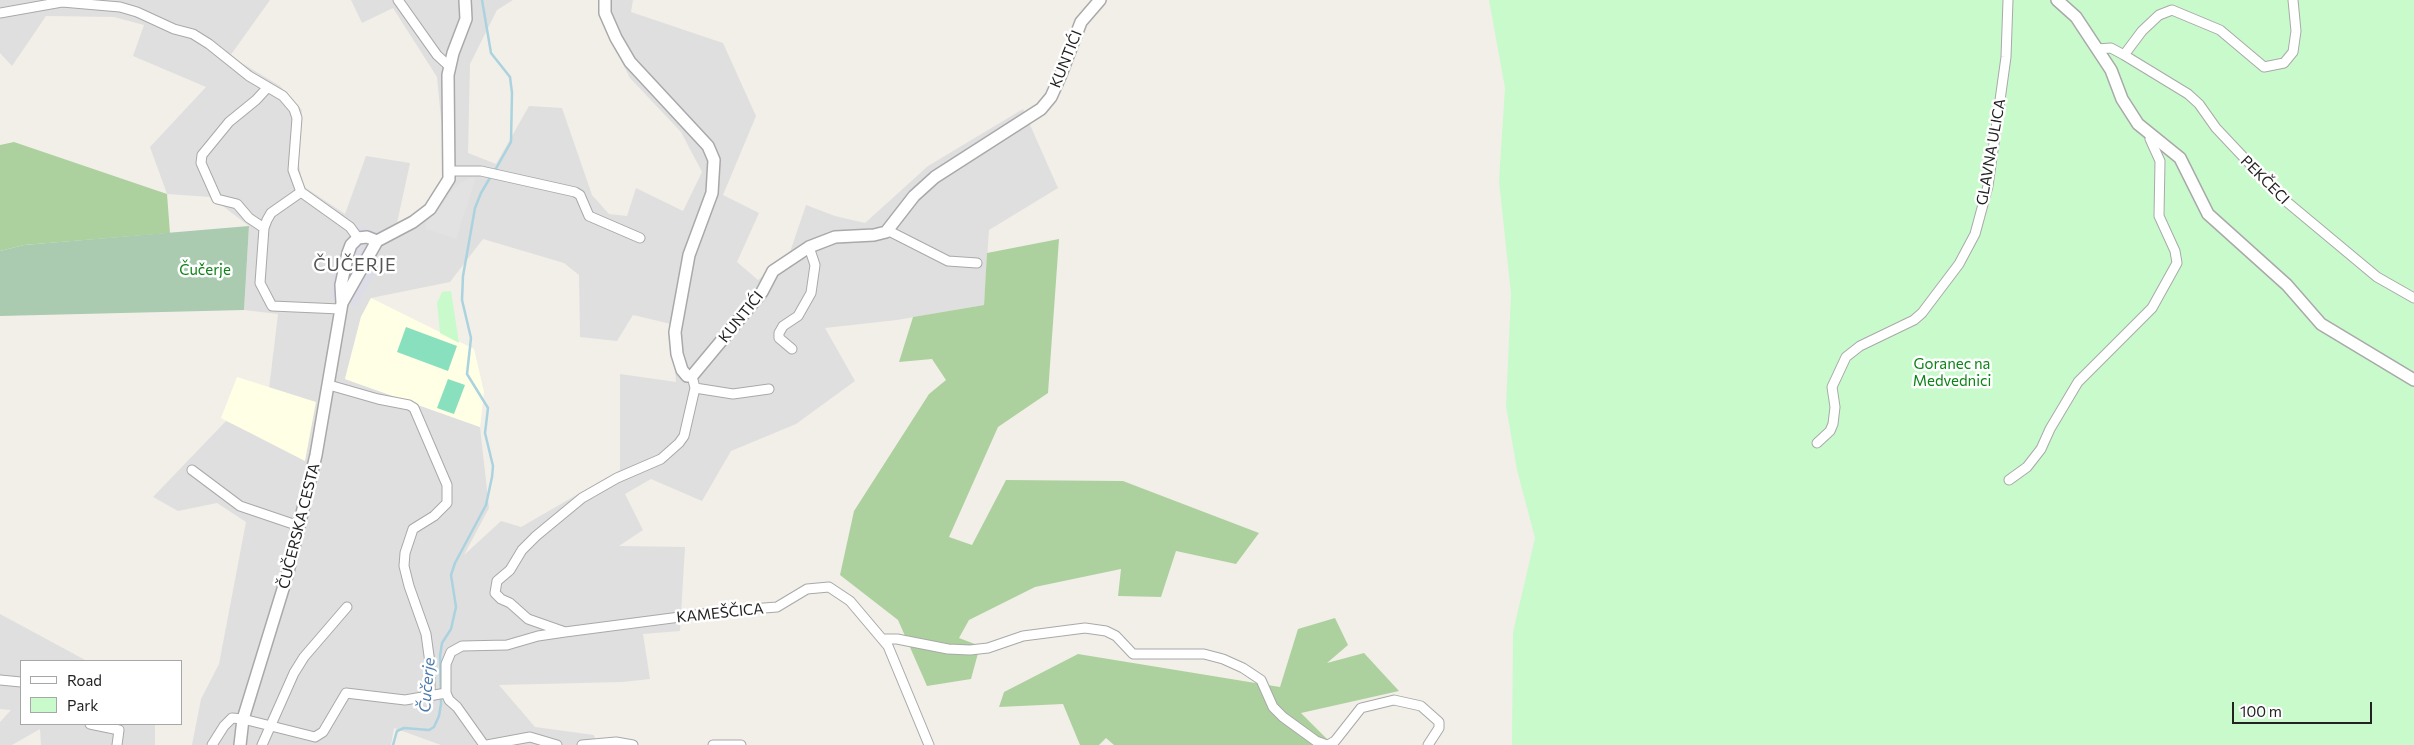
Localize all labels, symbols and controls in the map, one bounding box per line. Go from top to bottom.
street label: KUNTIĆI [1046,28,1086,90]
street label: GLAVNA ULICA [1973,97,2009,207]
street label: PEKČECI [2237,152,2293,208]
district label: ČUČERJE [312,254,398,276]
park label: Čučerje [179,261,231,279]
street label: KUNTIĆI [715,288,767,346]
park label: Goranec na Medvednici [1913,355,1991,390]
street label: ČUČERSKA CESTA [275,461,323,591]
street label: KAMEŠČICA [676,599,764,627]
water label: Čučerje [415,657,439,713]
legend [20,660,182,725]
text: Road [67,671,102,689]
scale bar [2234,692,2374,724]
text: Park [67,696,98,714]
text: 100 m [2240,702,2282,720]

